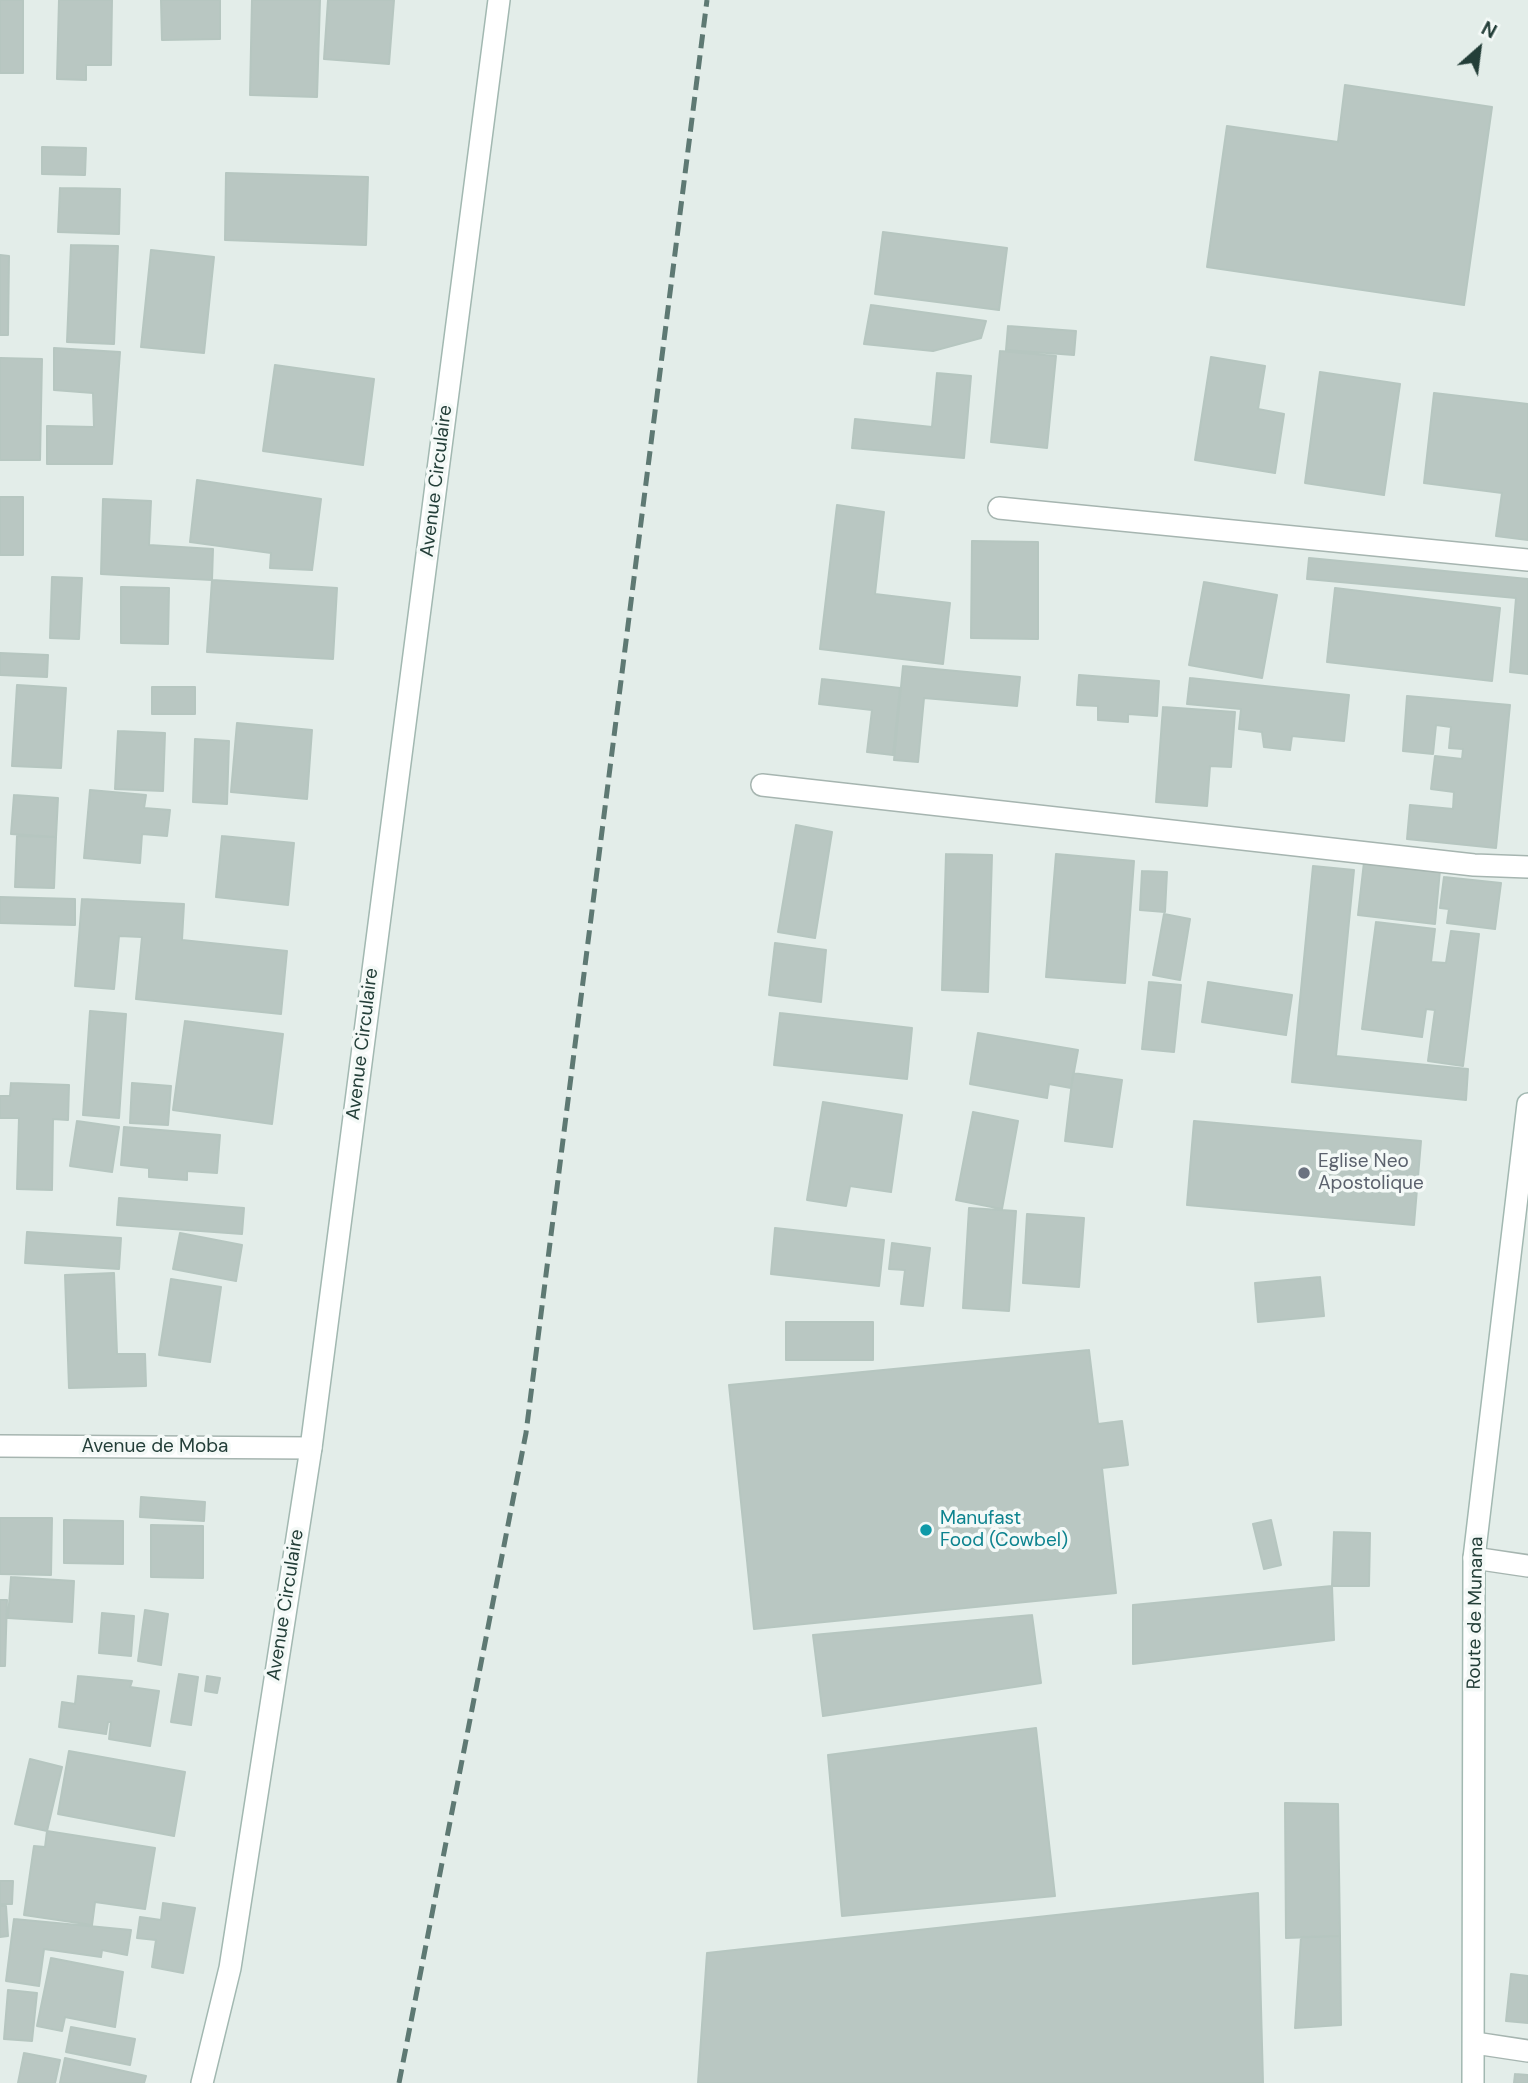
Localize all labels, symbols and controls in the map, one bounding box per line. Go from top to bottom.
north arrow [1444,14,1514,84]
text: N [1477,16,1501,44]
street label: Avenue Circulaire [416,404,458,558]
street label: Avenue Circulaire [342,967,384,1121]
place label: Eglise Neo Apostolique [1318,1151,1424,1195]
marker: Eglise Neo Apostolique [1296,1165,1312,1181]
street label: Avenue de Moba [82,1436,228,1458]
place label: Manufast Food (Cowbel) [940,1508,1068,1552]
marker: Manufast Food (Cowbel) [918,1522,934,1538]
street label: Avenue Circulaire [263,1528,309,1682]
street label: Route de Munana [1463,1536,1489,1690]

